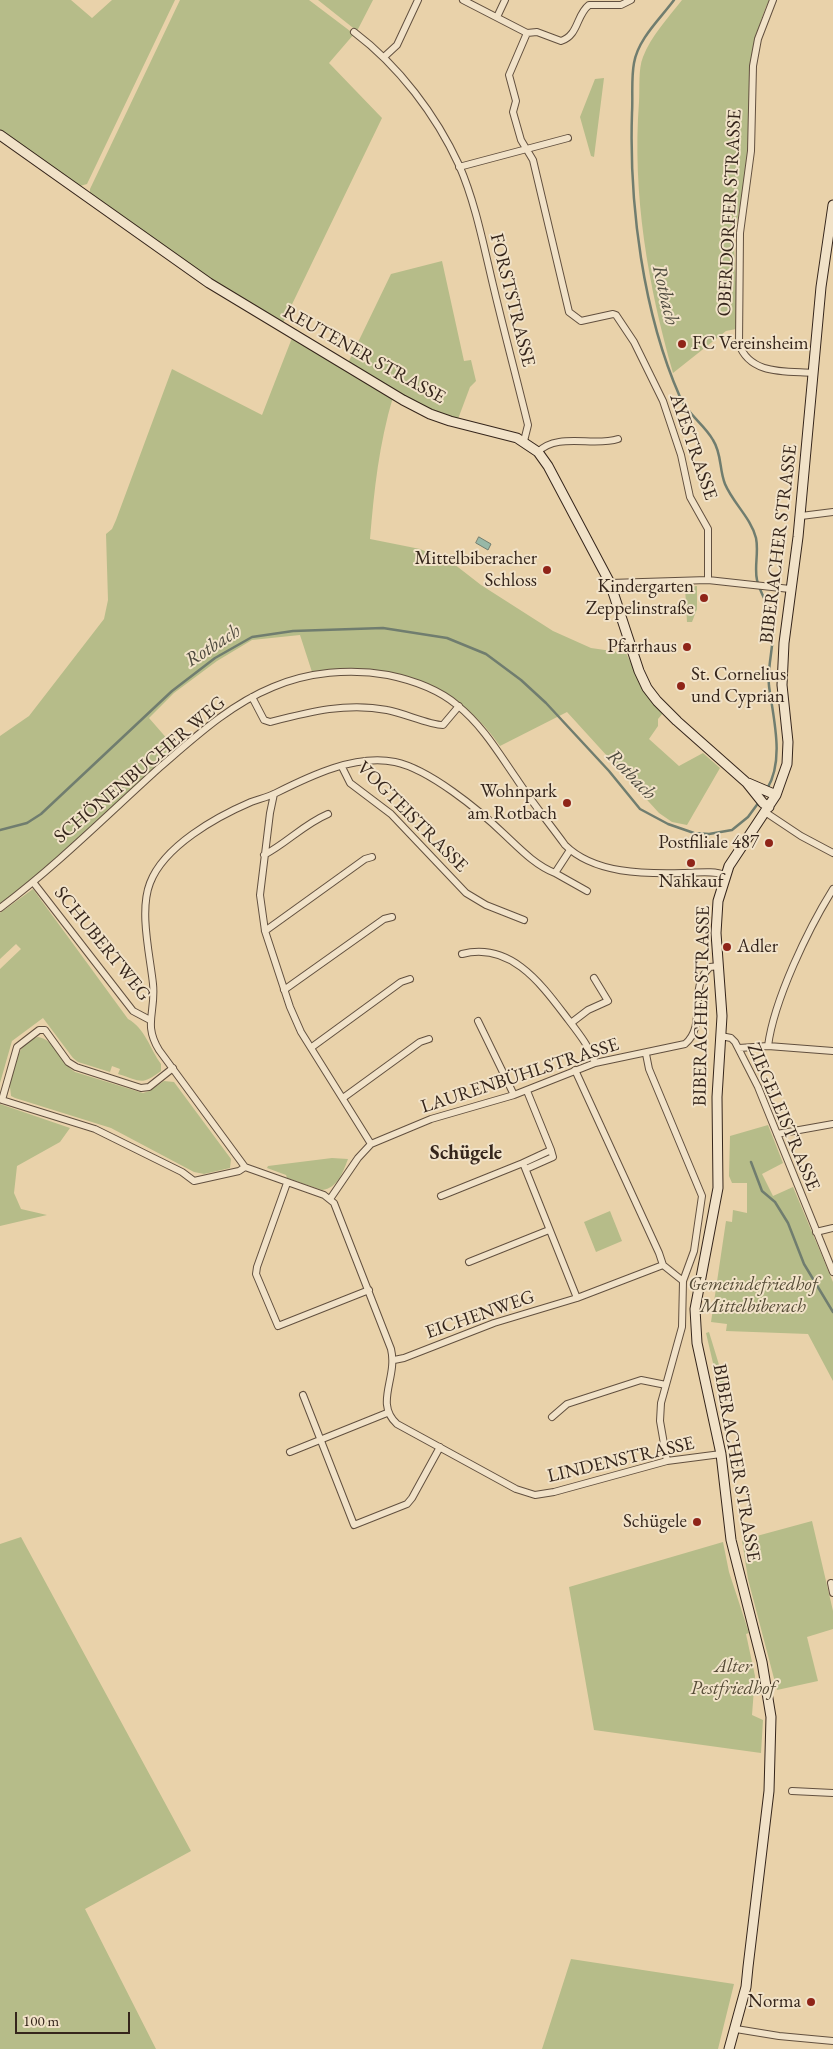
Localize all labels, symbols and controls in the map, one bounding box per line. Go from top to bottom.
street label: OBERDORFER STRASSE [713,109,747,317]
street label: FORSTSTRASSE [484,231,540,369]
water label: Rotbach [646,262,684,328]
street label: REUTENER STRASSE [279,301,449,409]
place label: FC Vereinsheim [692,333,809,355]
marker: FC Vereinsheim [676,338,688,350]
street label: AYESTRASSE [664,391,722,503]
street label: BIBERACHER STRASSE [755,443,803,645]
place label: Mittelbiberacher Schloss [414,548,537,592]
marker: Mittelbiberacher Schloss [541,564,553,576]
place label: Kindergarten Zeppelinstraße [586,576,694,620]
marker: Kindergarten Zeppelinstraße [698,592,710,604]
water label: Rotbach [181,619,245,673]
place label: Pfarrhaus [607,636,677,658]
marker: Pfarrhaus [681,641,693,653]
place label: St. Cornelius und Cyprian [691,664,786,708]
marker: St. Cornelius und Cyprian [675,680,687,692]
street label: SCHÖNENBUCHER WEG [50,691,230,849]
water label: Rotbach [601,745,661,805]
street label: VOGTEISTRASSE [352,757,472,877]
place label: Wohnpark am Rotbach [467,781,557,825]
marker: Wohnpark am Rotbach [561,797,573,809]
place label: Postfiliale 487 [658,832,759,854]
marker: Postfiliale 487 [763,837,775,849]
marker: Nahkauf [685,857,697,869]
place label: Nahkauf [659,871,723,893]
street label: SCHUBERTWEG [49,882,155,1006]
street label: BIBERACHER STRASSE [689,905,715,1107]
place label: Adler [737,936,778,958]
marker: Adler [721,941,733,953]
street label: LAURENBÜHLSTRASSE [418,1033,622,1119]
street label: ZIEGELEISTRASSE [741,1039,825,1195]
district label: Schügele [430,1142,502,1166]
park label: Gemeindefriedhof Mittelbiberach [688,1274,818,1318]
street label: EICHENWEG [422,1286,538,1344]
street label: BIBERACHER STRASSE [707,1362,765,1564]
street label: LINDENSTRASSE [545,1432,697,1488]
place label: Schügele [623,1511,687,1533]
marker: Schügele [691,1516,703,1528]
park label: Alter Pestfriedhof [690,1656,776,1700]
place label: Norma [748,1991,801,2013]
marker: Norma [805,1996,817,2008]
scale bar [18,2002,132,2034]
text: 100 m [23,2011,59,2030]

